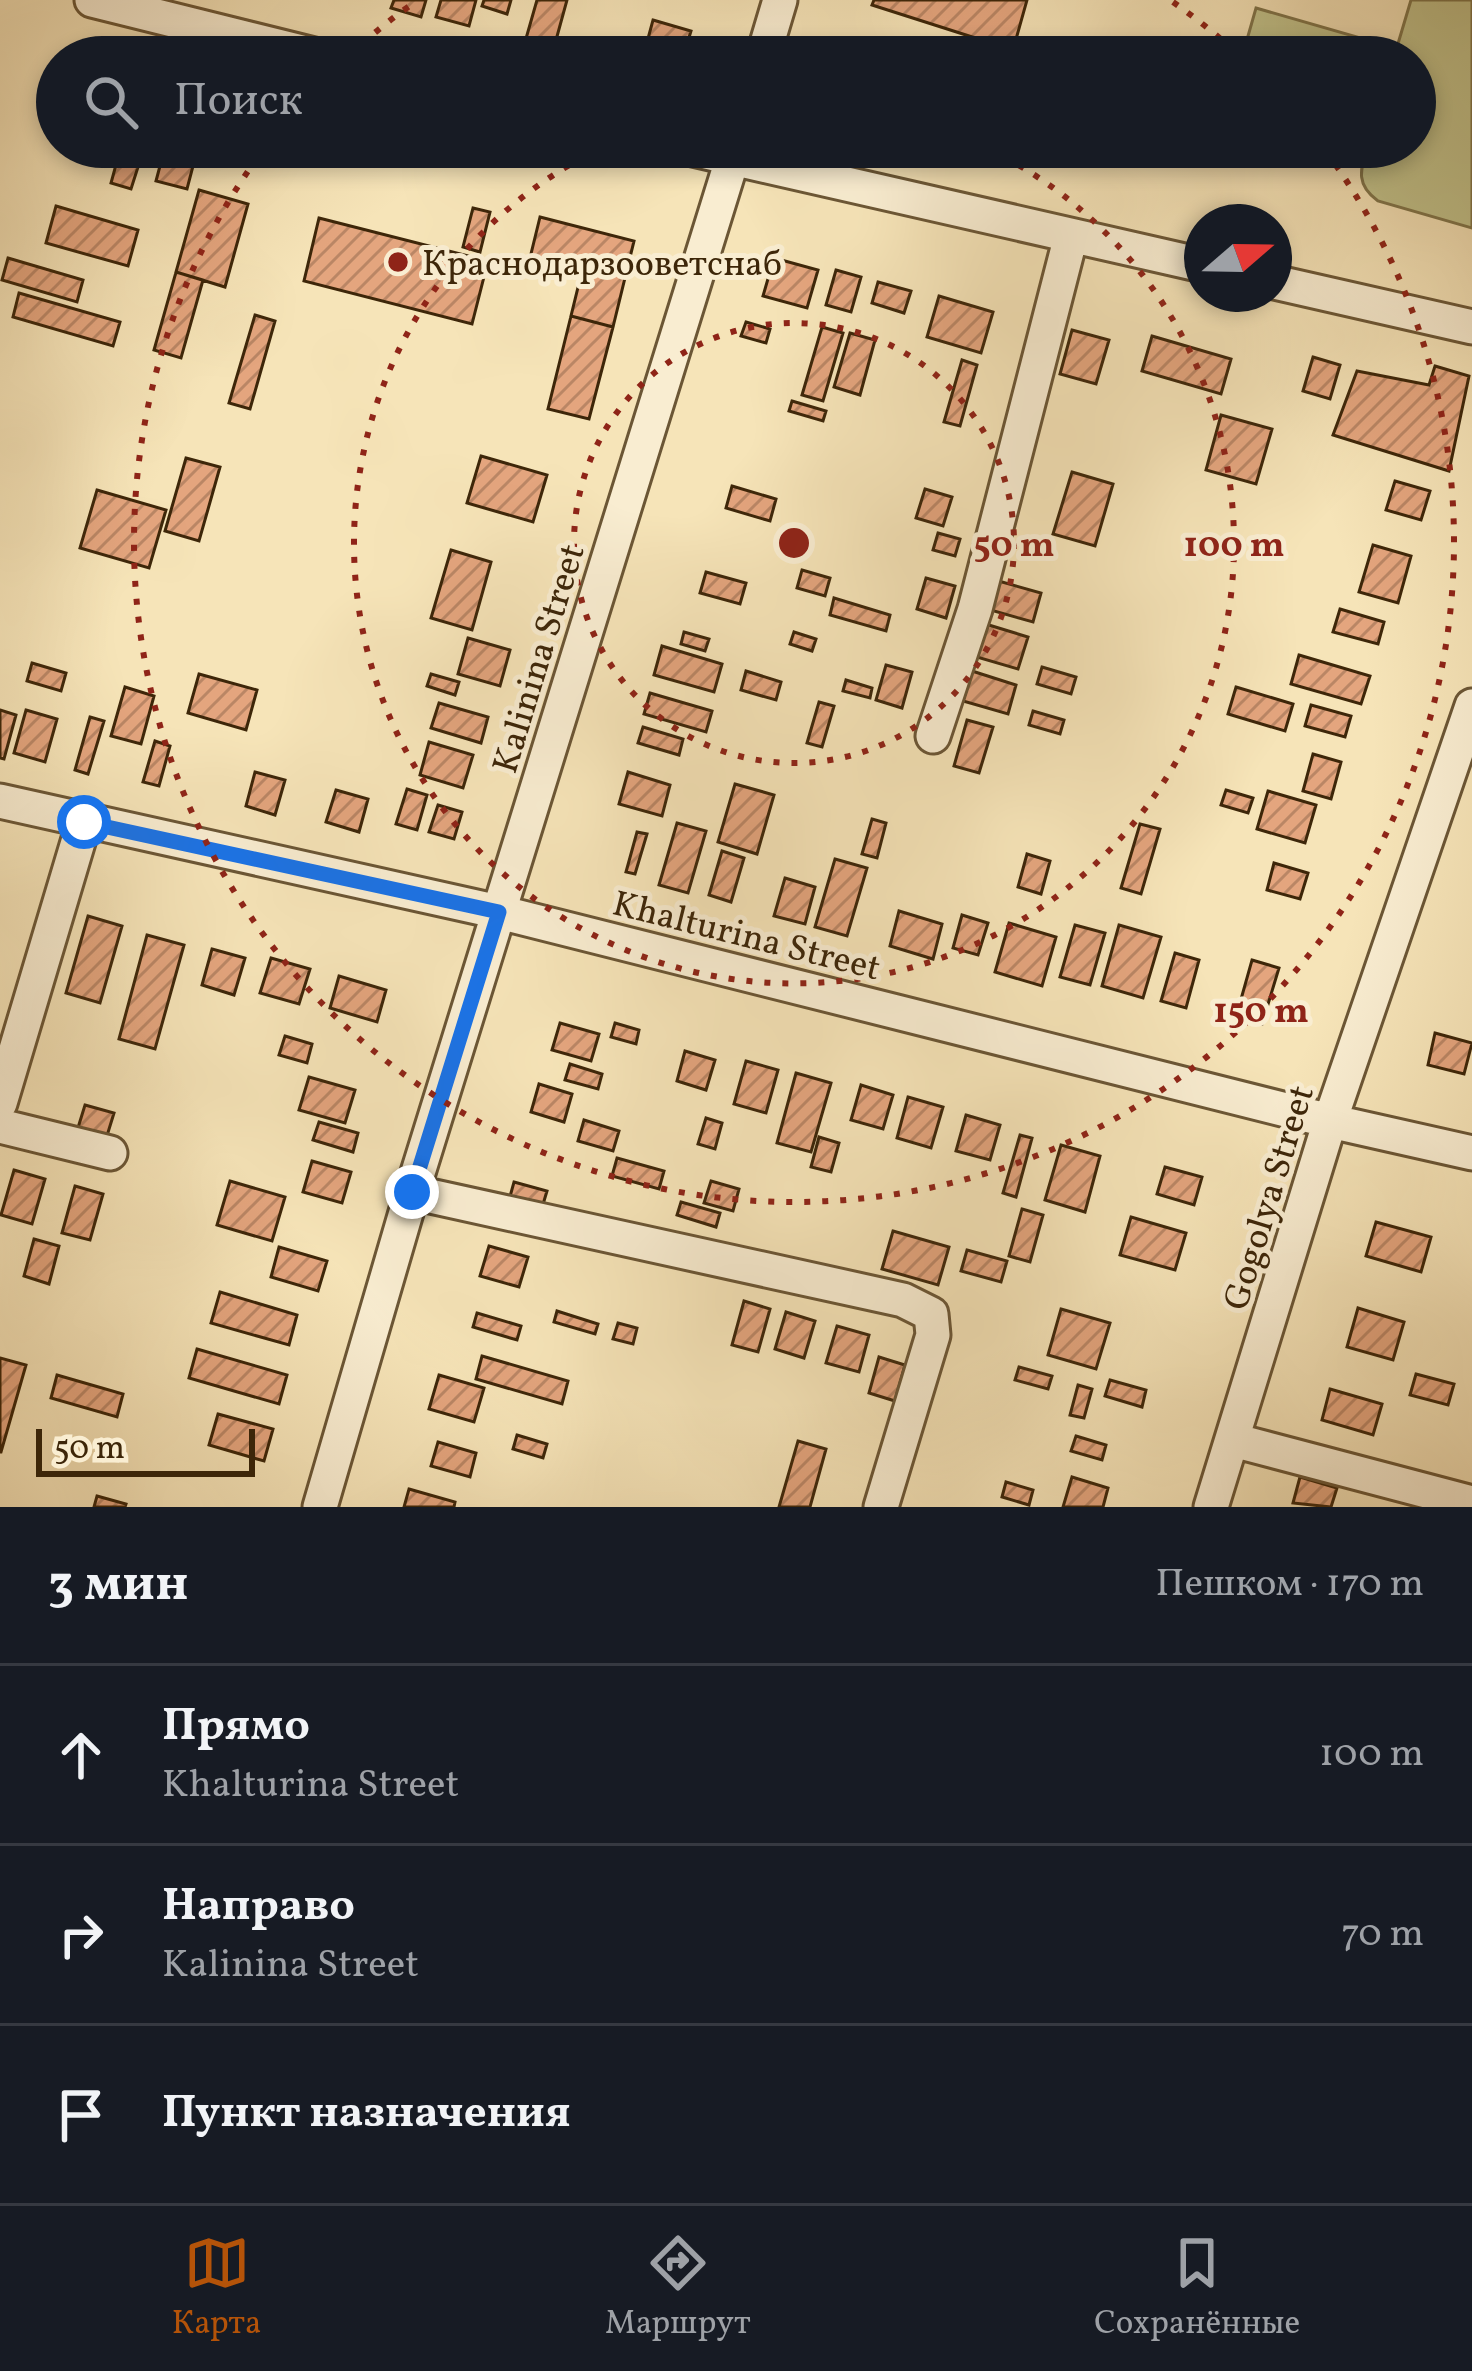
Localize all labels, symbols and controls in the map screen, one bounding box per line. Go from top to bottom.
search box [36,36,1436,168]
icon: search [78,69,144,135]
text: Поиск [174,71,303,134]
north arrow [1184,204,1292,312]
place label: Краснодарзооветснаб [422,241,782,291]
marker: Краснодарзооветснаб [385,249,411,275]
centre of rings [773,522,815,564]
text: 50 m [973,522,1055,572]
text: 100 m [1183,522,1285,572]
street label: Kalinina Street [482,538,599,780]
route start [57,795,111,849]
street label: Khalturina Street [607,880,885,995]
text: 150 m [1213,988,1309,1038]
street label: Gogolya Street [1213,1080,1329,1317]
route end [385,1165,439,1219]
scale bar [36,1423,255,1476]
text: 50 m [54,1427,125,1473]
text: 3 мин [48,1550,188,1621]
text: Пешком · 170 m [1156,1558,1424,1612]
text: Прямо [162,1696,310,1759]
icon: ahead [48,1722,114,1788]
text: 100 m [1319,1728,1424,1782]
text: Khalturina Street [162,1759,459,1813]
text: Направо [162,1876,355,1939]
icon: right [48,1902,114,1968]
text: 70 m [1341,1908,1424,1962]
text: Kalinina Street [162,1939,419,1993]
icon: arrive [48,2082,114,2148]
text: Пункт назначения [162,2083,571,2146]
tab: Карта [172,2230,261,2348]
tab: Маршрут [605,2230,751,2348]
tab: Сохранённые [1094,2230,1300,2348]

